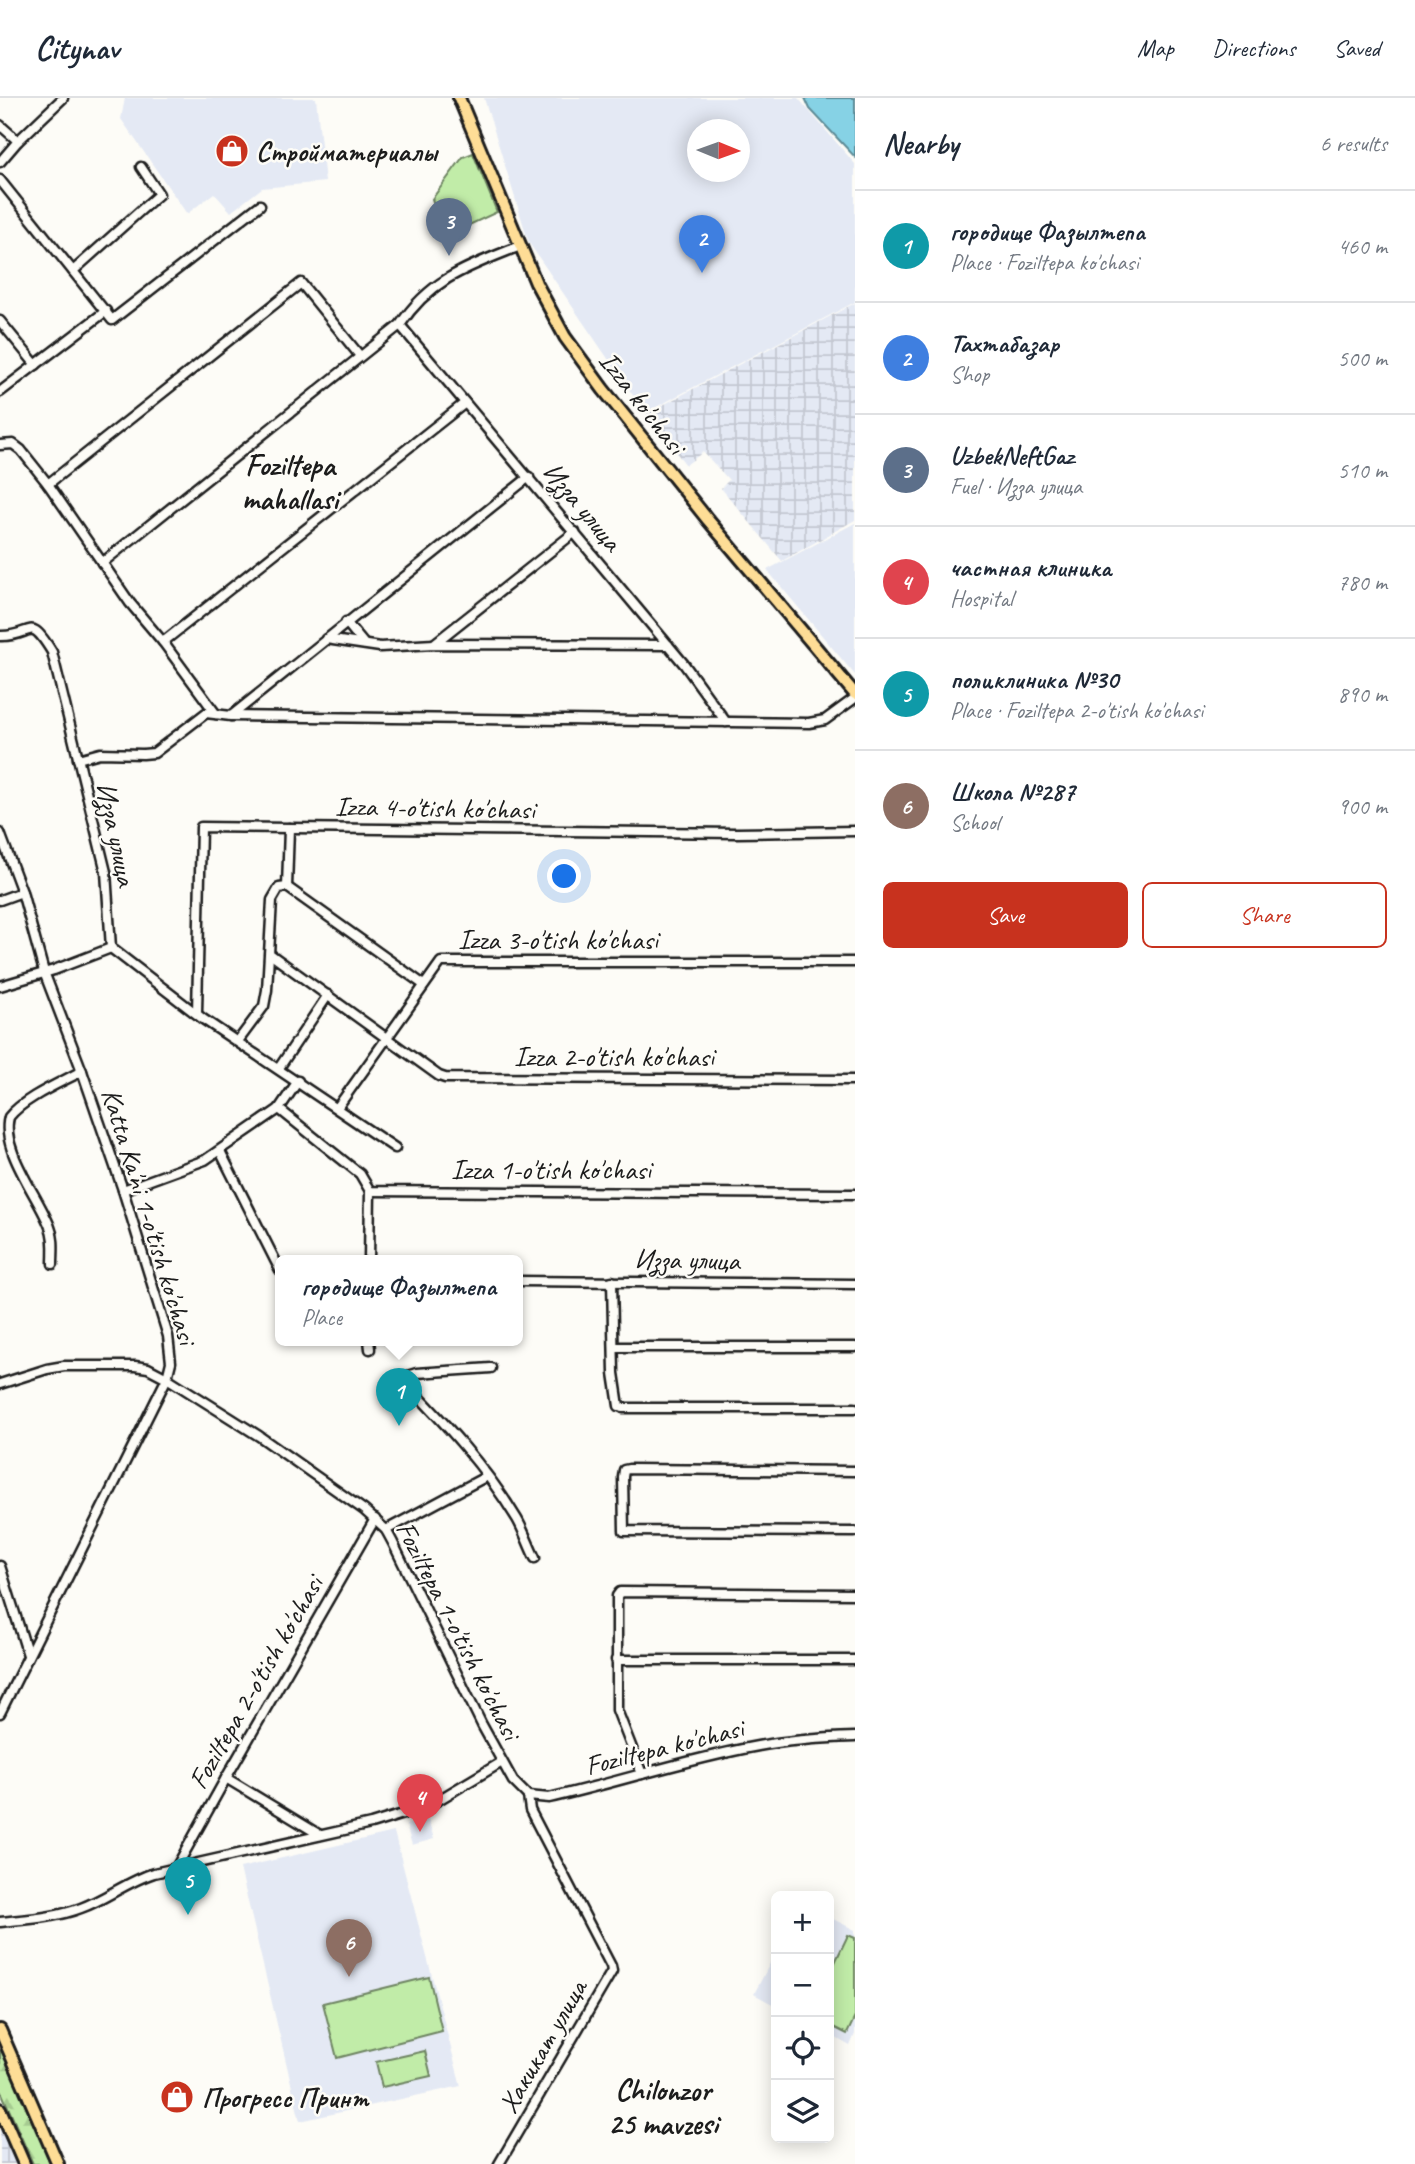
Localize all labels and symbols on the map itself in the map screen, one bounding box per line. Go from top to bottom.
north arrow [687,119,750,182]
shop icon: Стройматериалы [213,132,251,170]
place label: Стройматериалы [256,134,439,169]
pin: 3 [426,198,472,256]
pin: 2 [679,215,725,273]
street label: Izza ko'chasi [591,344,696,464]
district label: Foziltepa mahallasi [242,446,342,518]
street label: Изза улица [535,455,631,560]
street label: Изза улица [87,779,145,891]
street label: Izza 4-o'tish ko'chasi [335,788,539,827]
your location [547,859,581,893]
street label: Izza 3-o'tish ko'chasi [458,922,662,957]
street label: Izza 2-o'tish ko'chasi [514,1039,718,1074]
street label: Katta Ka'ni 1-o'tish ko'chasi [94,1084,206,1352]
street label: Izza 1-o'tish ko'chasi [451,1152,655,1187]
street label: Изза улица [634,1241,742,1279]
pin: 1 [376,1368,422,1426]
street label: Foziltepa 1-o'tish ko'chasi [388,1515,530,1749]
street label: Foziltepa 2-o'tish ko'chasi [180,1566,333,1795]
street label: Foziltepa ko'chasi [581,1709,751,1783]
pin: 4 [397,1774,443,1832]
pin: 5 [165,1857,211,1915]
pin: 6 [326,1919,372,1977]
street label: Хакикат улица [490,1971,596,2119]
district label: Chilonzor 25 mavzesi [608,2071,722,2143]
shop icon: Прогресс Принт [158,2078,196,2116]
place label: Прогресс Принт [202,2080,370,2115]

